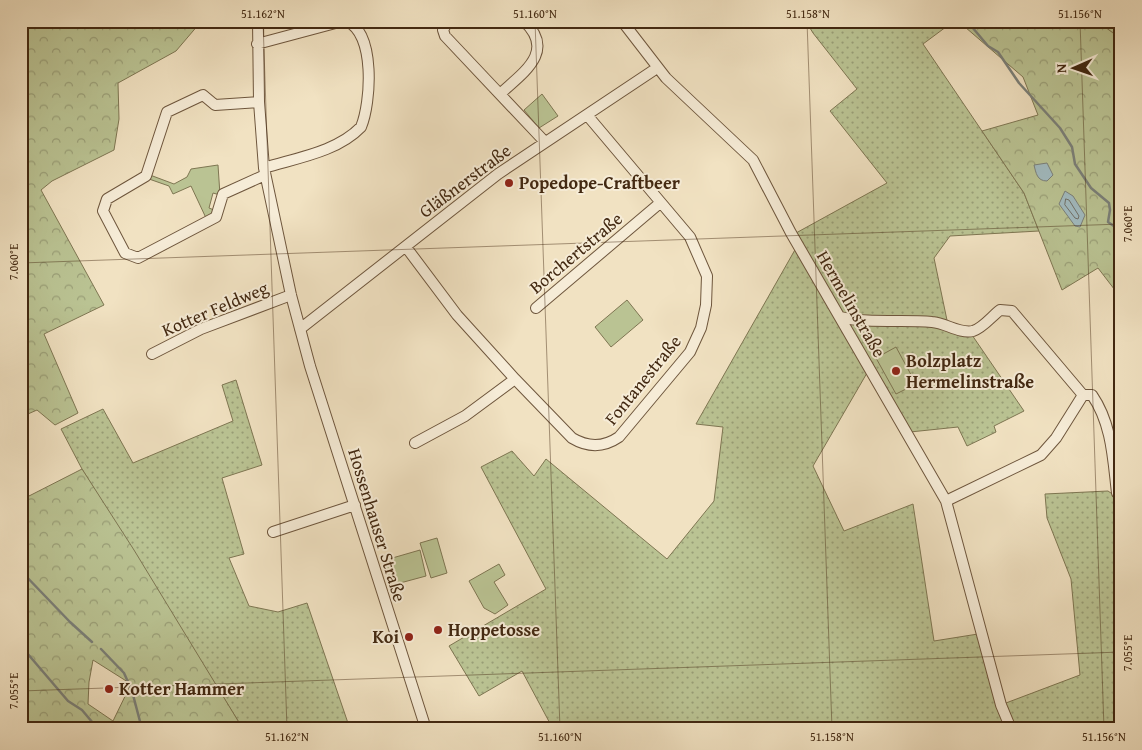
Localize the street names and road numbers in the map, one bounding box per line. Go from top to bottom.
street label: Gläßnerstraße [413,137,516,224]
street label: Borchertstraße [523,205,628,300]
street label: Hermelinstraße [810,245,893,362]
street label: Kotter Feldweg [157,274,272,343]
street label: Fontanestraße [598,329,687,431]
street label: Hossenhauser Straße [341,445,414,605]

